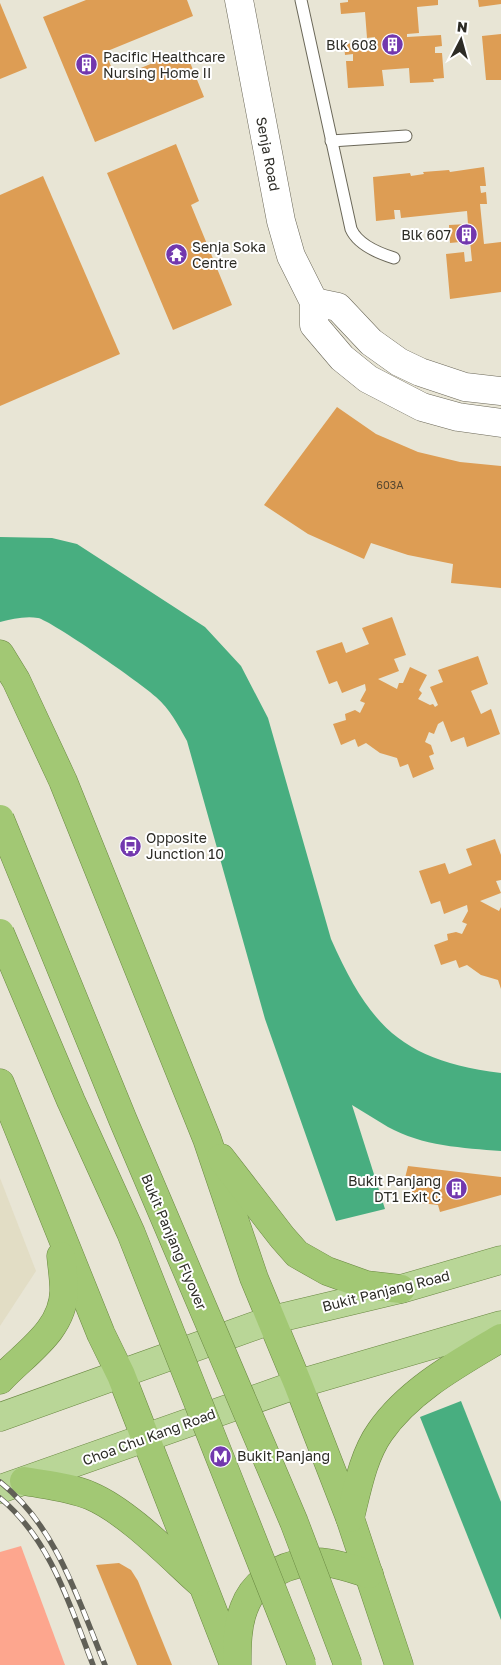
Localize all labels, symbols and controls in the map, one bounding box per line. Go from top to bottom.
north arrow [436,15,486,65]
text: N [456,18,469,36]
building icon: Blk 608 [381,33,405,57]
place label: Blk 608 [326,36,377,53]
place label: Pacific Healthcare Nursing Home II [103,48,225,81]
building icon: Pacific Healthcare Nursing Home II [75,53,99,77]
street label: Senja Road [253,115,284,192]
building icon: Blk 607 [455,223,479,247]
place label: Blk 607 [401,226,451,243]
place label: Senja Soka Centre [192,238,266,271]
temple icon: Senja Soka Centre [164,243,188,267]
house number: 603A [376,478,404,491]
place label: Opposite Junction 10 [146,829,224,862]
bus stop icon: Opposite Junction 10 [118,834,142,858]
street label: Bukit Panjang Flyover [138,1171,211,1313]
place label: Bukit Panjang DT1 Exit C [348,1172,441,1205]
building icon: Bukit Panjang DT1 Exit C [445,1177,469,1201]
street label: Bukit Panjang Road [320,1266,451,1315]
street label: Choa Chu Kang Road [80,1405,218,1469]
metro station icon: Bukit Panjang [209,1444,233,1468]
place label: Bukit Panjang [237,1447,330,1464]

